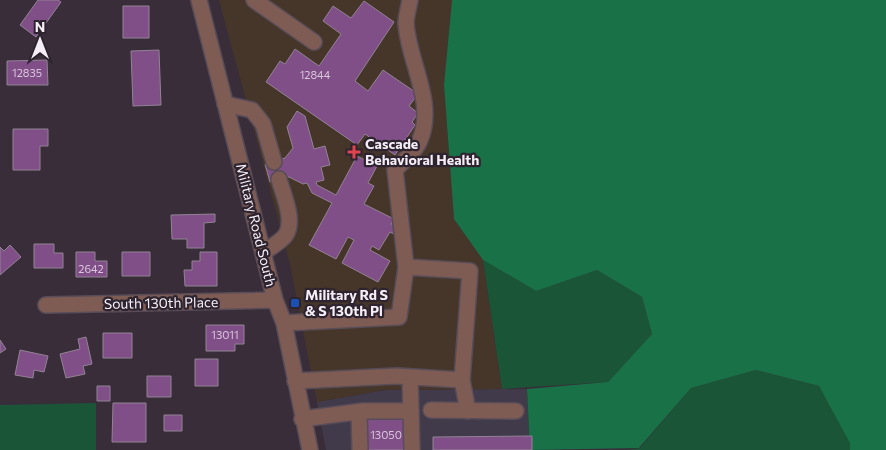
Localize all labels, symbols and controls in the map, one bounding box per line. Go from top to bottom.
north arrow [15,15,65,65]
text: N [35,18,45,35]
house number: 12835 [12,66,42,79]
house number: 12844 [300,68,331,81]
place label: Cascade Behavioral Health [365,135,479,168]
marker: Cascade Behavioral Health [347,145,361,159]
street label: Military Road South [233,162,280,288]
house number: 2642 [78,262,104,275]
place label: Military Rd S & S 130th Pl [305,286,388,319]
street label: South 130th Place [104,293,218,312]
marker: Military Rd S & S 130th Pl [289,297,301,309]
house number: 13011 [211,328,239,341]
house number: 13050 [370,428,402,441]

